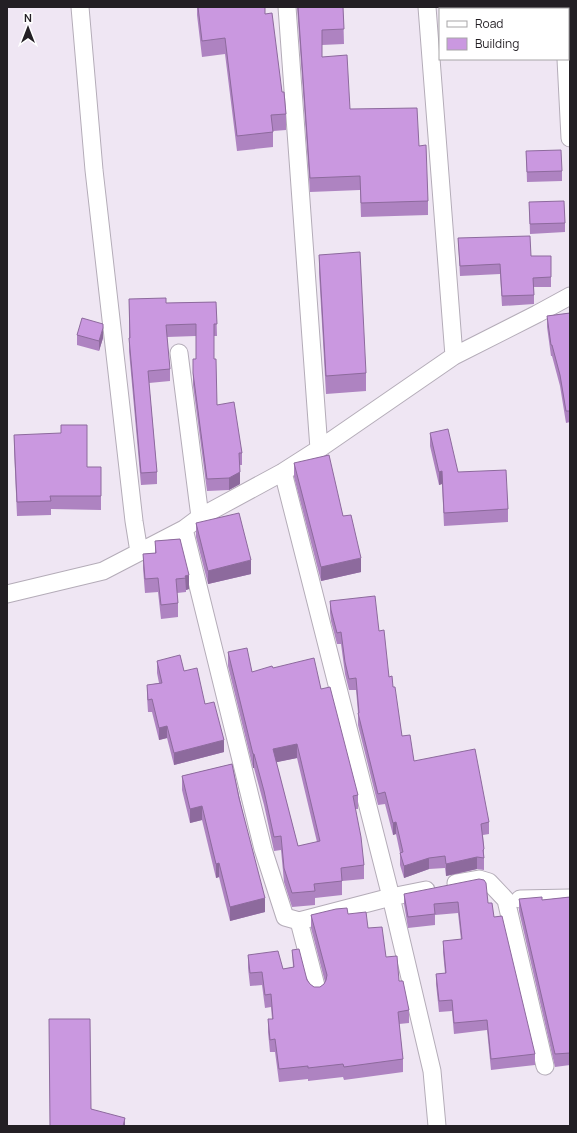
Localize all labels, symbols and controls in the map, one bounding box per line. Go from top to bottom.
north arrow [8,8,48,48]
legend [439,8,569,60]
text: N [24,10,32,25]
text: Road [475,15,503,32]
text: Building [475,35,519,52]

